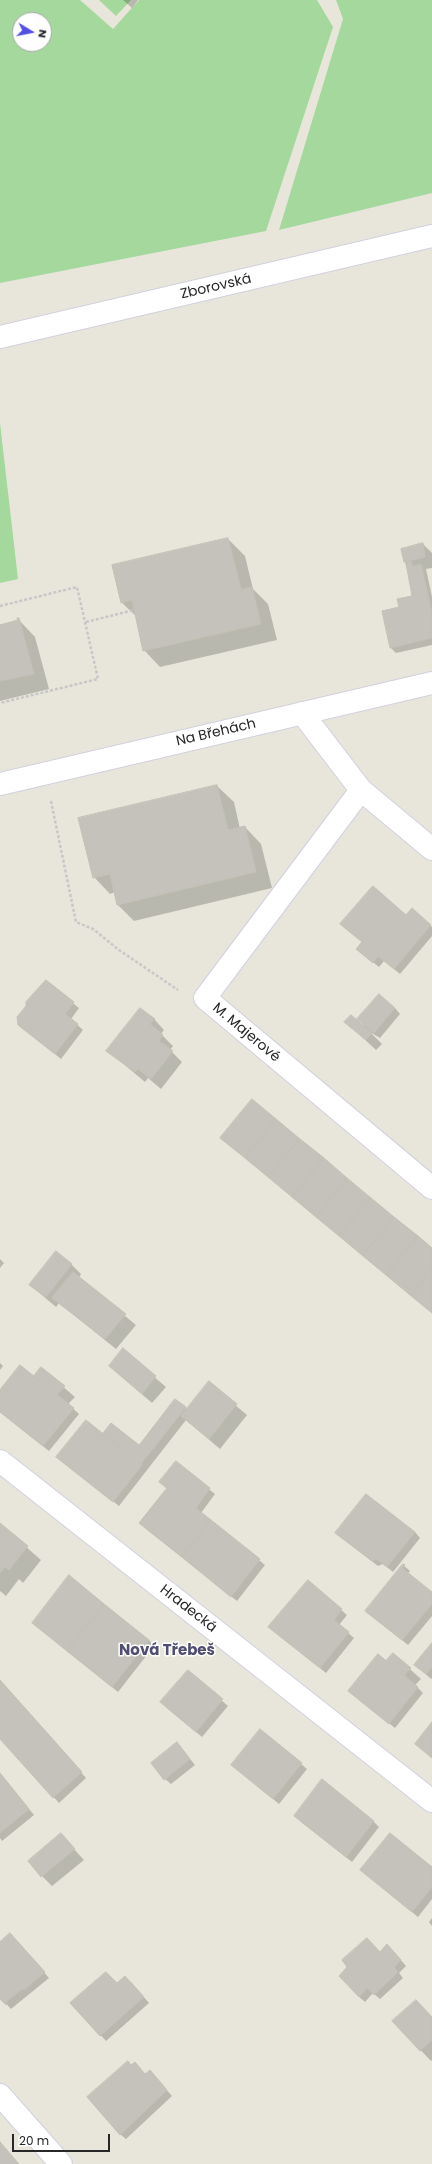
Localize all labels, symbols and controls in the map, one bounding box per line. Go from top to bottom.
north arrow [12,12,52,52]
text: N [34,28,51,39]
street label: Zborovská [179,271,253,303]
street label: Na Břehách [174,716,258,750]
street label: M. Majerové [209,1000,283,1066]
street label: Hradecká [156,1582,220,1636]
district label: Nová Třebeš [119,1642,215,1660]
scale bar [14,2126,112,2152]
text: 20 m [19,2132,49,2149]

